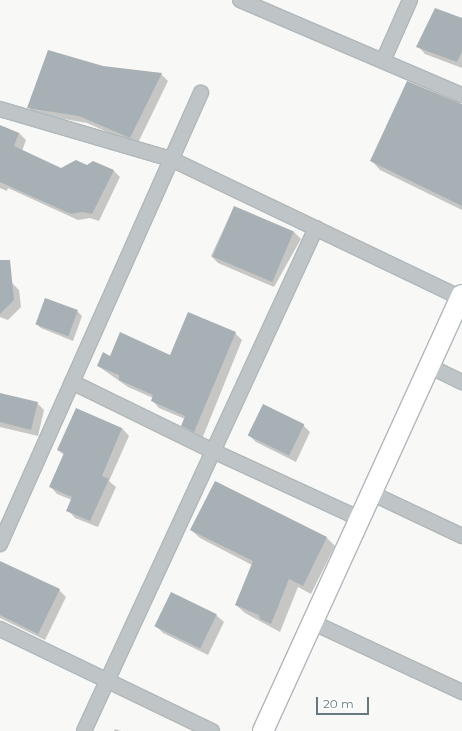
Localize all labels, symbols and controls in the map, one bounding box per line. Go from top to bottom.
scale bar [318,689,371,715]
text: 20 m [323,696,354,711]

